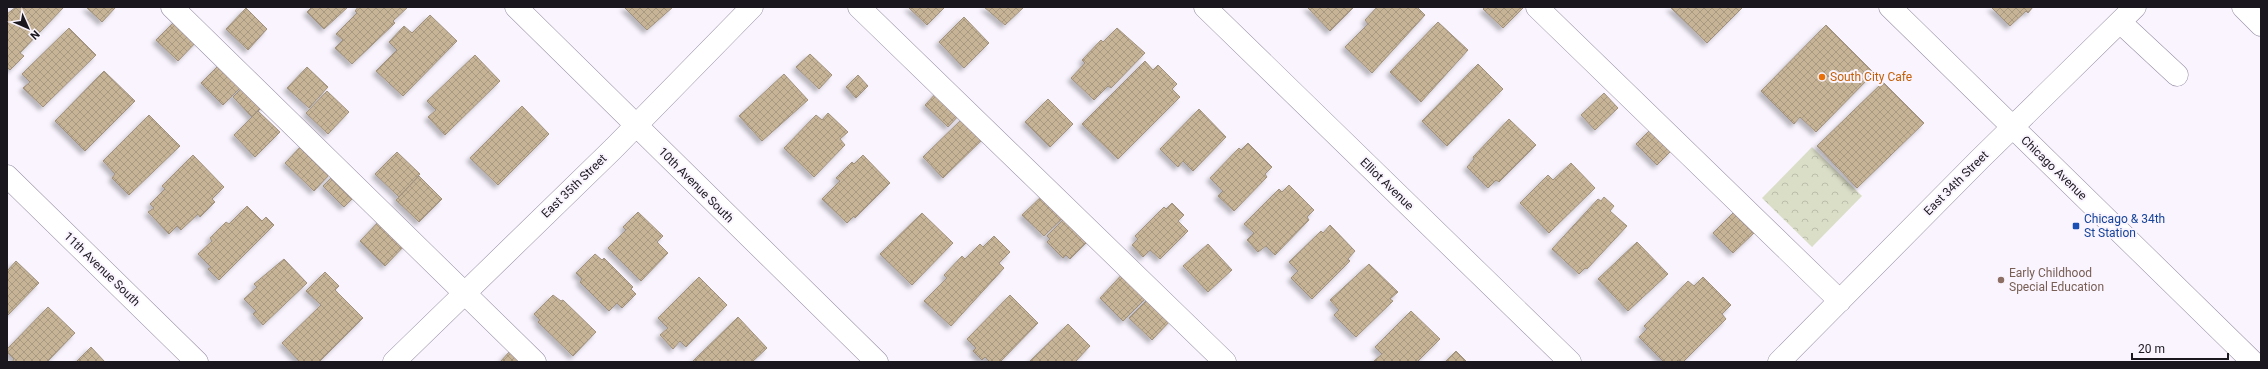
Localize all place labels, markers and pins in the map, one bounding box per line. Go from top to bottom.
place label: South City Cafe [1830,70,1912,84]
marker: South City Cafe [1817,72,1827,82]
place label: Chicago & 34th St Station [2084,212,2165,240]
marker: Chicago & 34th St Station [2071,221,2081,231]
place label: Early Childhood Special Education [2009,266,2104,294]
marker: Early Childhood Special Education [1996,275,2006,285]

